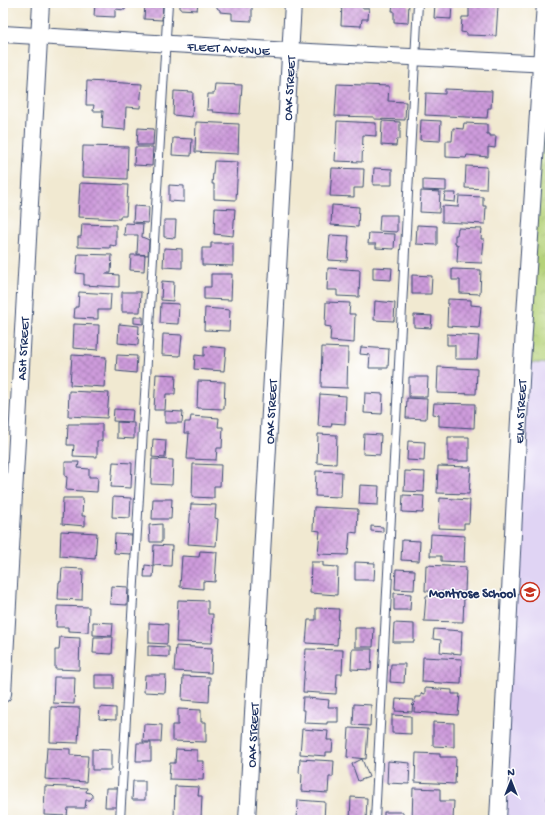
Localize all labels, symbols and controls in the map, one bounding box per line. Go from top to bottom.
street label: FLEET AVENUE [186,40,271,60]
street label: OAK STREET [281,55,300,121]
street label: ASH STREET [15,316,34,381]
street label: OAK STREET [263,378,282,445]
street label: ELM STREET [513,378,531,444]
school or university icon: Montrose School [519,581,541,603]
place label: Montrose School [429,587,516,602]
street label: OAK STREET [245,701,264,768]
north arrow [491,761,531,801]
text: N [507,767,515,779]

